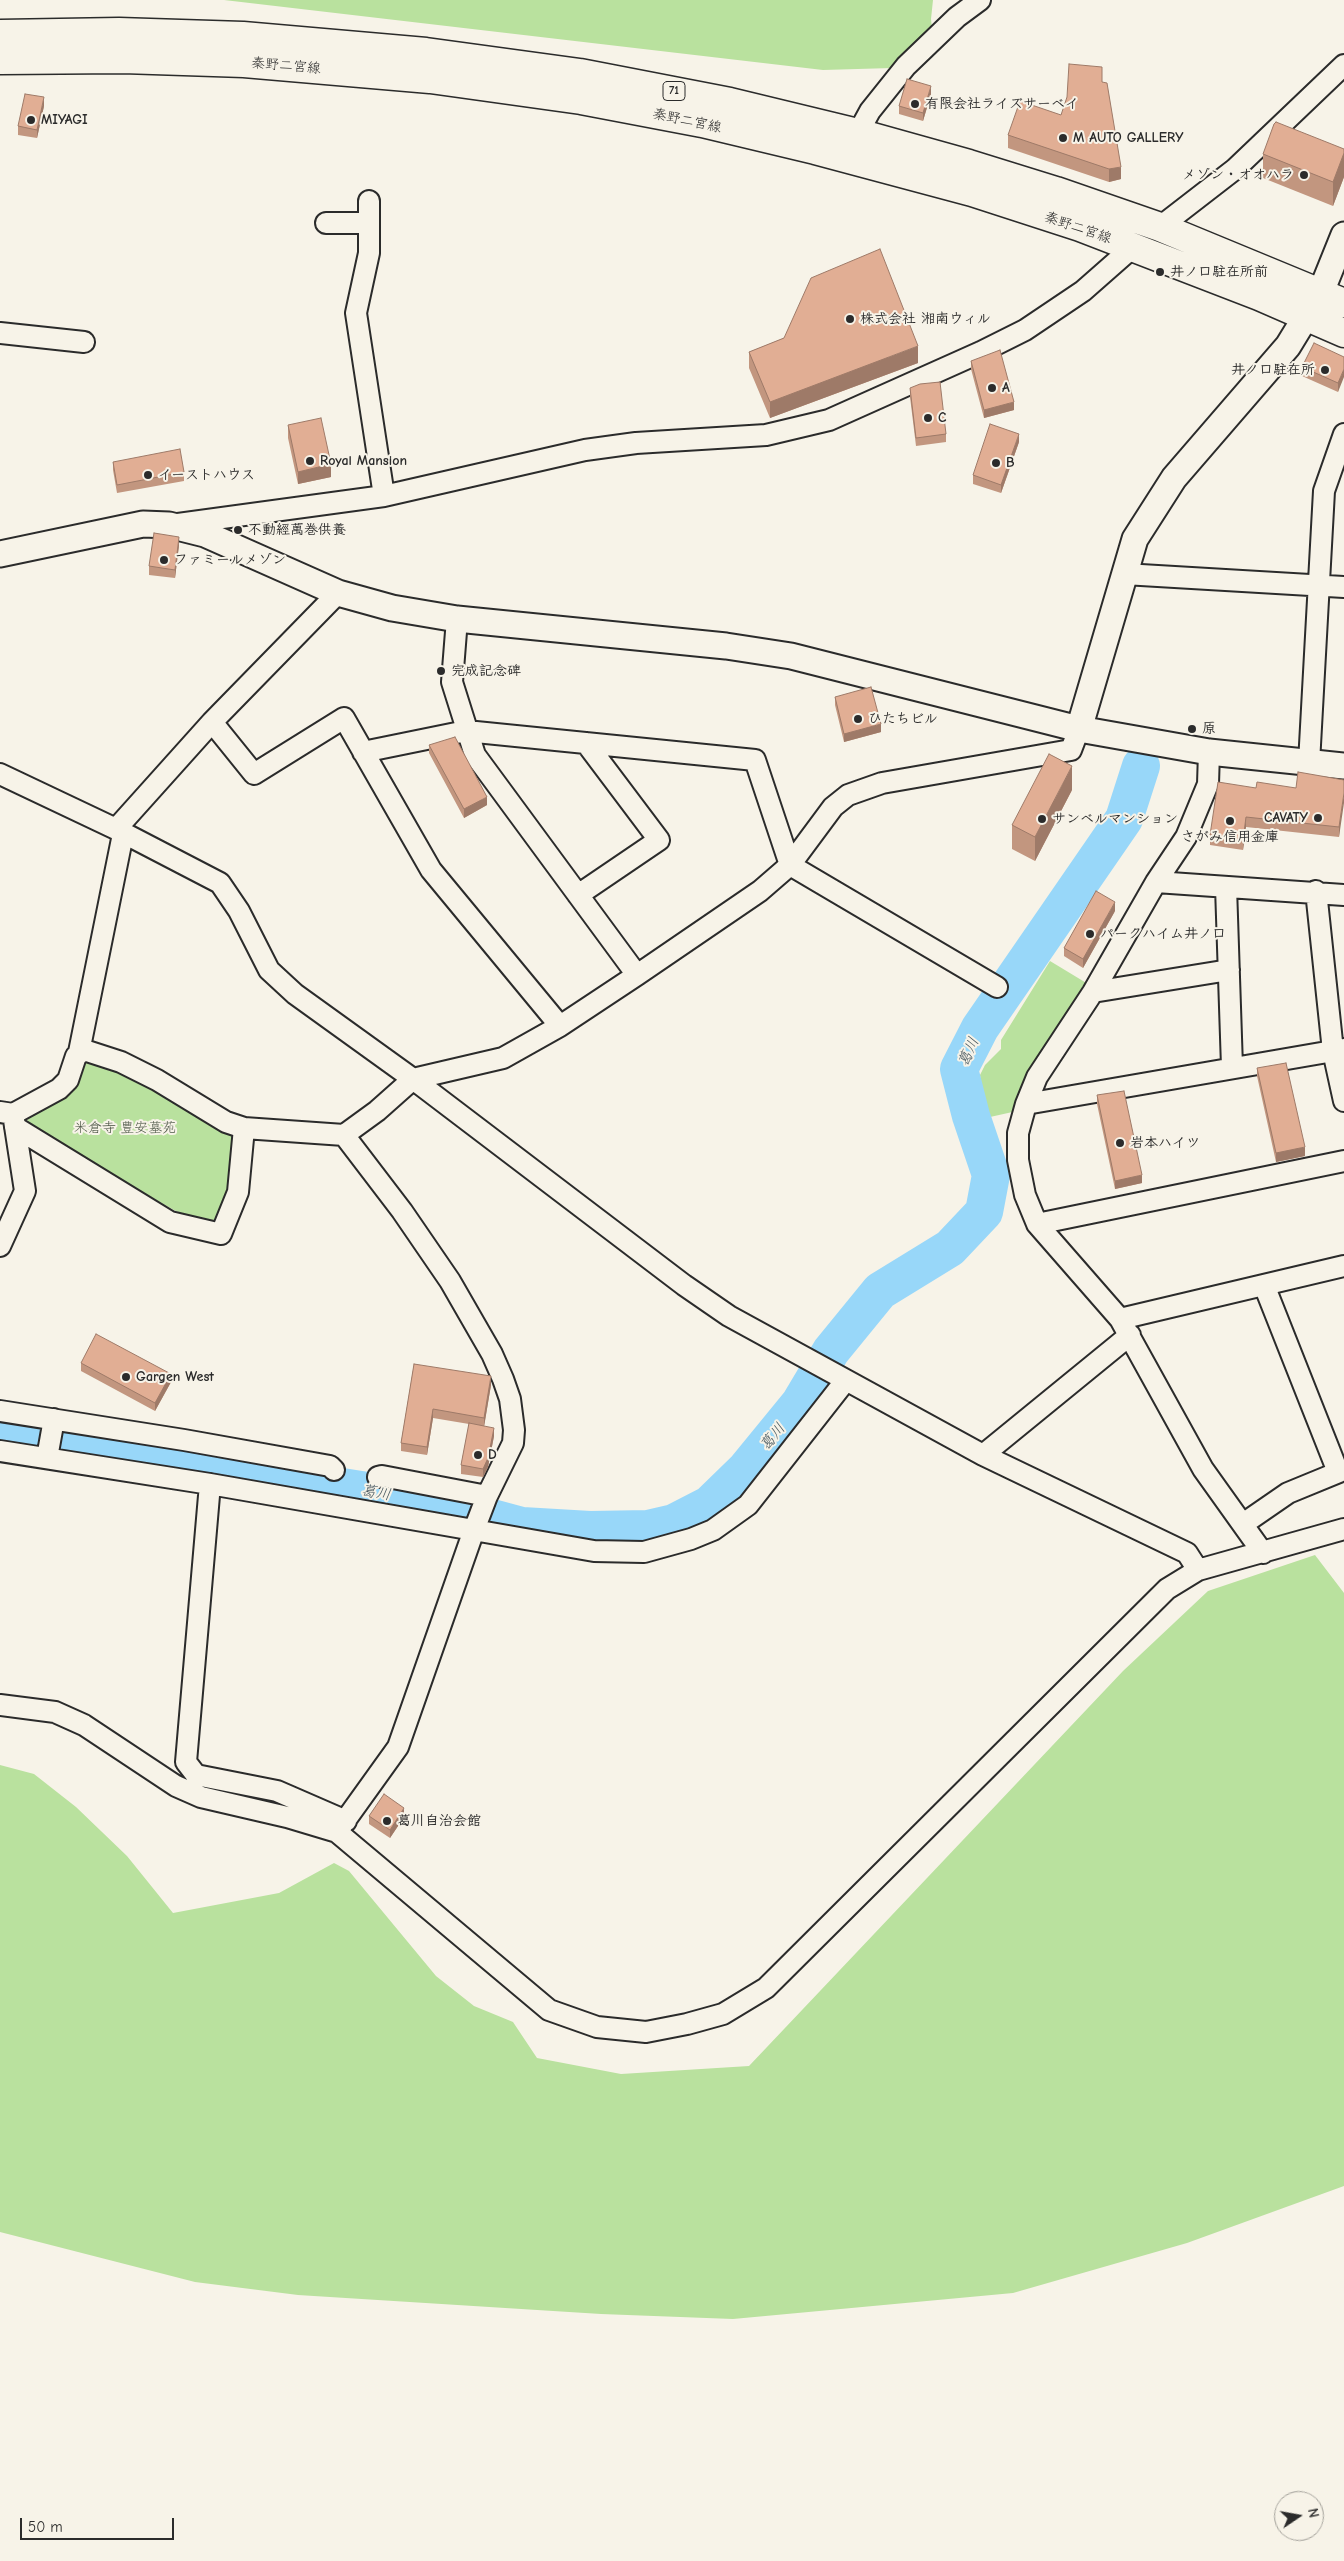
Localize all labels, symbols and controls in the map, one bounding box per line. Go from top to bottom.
street label: 秦野二宮線 [250,55,322,77]
road number: 71 [663,82,685,100]
place label: 有限会社ライズサーベイ [925,96,1079,112]
marker: 有限会社ライズサーベイ [909,98,921,110]
street label: 秦野二宮線 [651,106,723,136]
place label: MIYAGI [41,112,88,128]
marker: MIYAGI [25,114,37,126]
place label: M AUTO GALLERY [1073,130,1183,146]
marker: M AUTO GALLERY [1057,132,1069,144]
place label: メゾン・オオハラ [1182,167,1294,183]
marker: メゾン・オオハラ [1298,169,1310,181]
street label: 秦野二宮線 [1042,209,1114,247]
place label: 井ノ口駐在所前 [1170,264,1268,280]
marker: 井ノ口駐在所前 [1154,266,1166,278]
place label: 株式会社 湘南ウィル [860,311,991,327]
marker: 株式会社 湘南ウィル [844,313,856,325]
place label: 井ノ口駐在所 [1231,362,1315,378]
marker: 井ノ口駐在所 [1319,364,1331,376]
place label: A [1002,380,1010,396]
marker: A [986,382,998,394]
place label: C [938,410,946,426]
marker: C [922,412,934,424]
place label: Royal Mansion [320,453,407,469]
marker: Royal Mansion [304,455,316,467]
place label: B [1006,455,1015,471]
marker: B [990,457,1002,469]
place label: イーストハウス [158,467,255,483]
marker: イーストハウス [142,469,154,481]
place label: 不動經萬巻供養 [248,522,346,538]
marker: 不動經萬巻供養 [232,524,244,536]
place label: ファミールメゾン [174,552,286,568]
marker: ファミールメゾン [158,554,170,566]
place label: 完成記念碑 [451,663,521,679]
marker: 完成記念碑 [435,665,447,677]
place label: ひたちビル [868,711,938,727]
marker: ひたちビル [852,713,864,725]
place label: 原 [1202,721,1216,737]
marker: 原 [1186,723,1198,735]
place label: CAVATY [1264,810,1308,826]
place label: サンベルマンション [1052,811,1178,827]
marker: CAVATY [1312,812,1324,824]
marker: サンベルマンション [1036,813,1048,825]
marker: さがみ信用金庫 [1224,815,1236,827]
place label: さがみ信用金庫 [1181,829,1279,845]
place label: パークハイム井ノ口 [1100,926,1226,942]
marker: パークハイム井ノ口 [1084,928,1096,940]
water label: 葛川 [955,1035,983,1069]
park label: 米倉寺 豊安墓苑 [74,1120,176,1136]
place label: 岩本ハイツ [1130,1135,1200,1151]
marker: 岩本ハイツ [1114,1137,1126,1149]
place label: Gargen West [136,1369,214,1385]
marker: Gargen West [120,1371,132,1383]
water label: 葛川 [757,1420,789,1454]
place label: D [488,1447,497,1463]
marker: D [472,1449,484,1461]
water label: 葛川 [360,1482,392,1504]
place label: 葛川自治会館 [397,1813,481,1829]
marker: 葛川自治会館 [381,1815,393,1827]
north arrow [1274,2491,1324,2541]
text: N [1304,2507,1322,2519]
scale bar [22,2508,176,2540]
text: 50 m [28,2518,63,2536]

